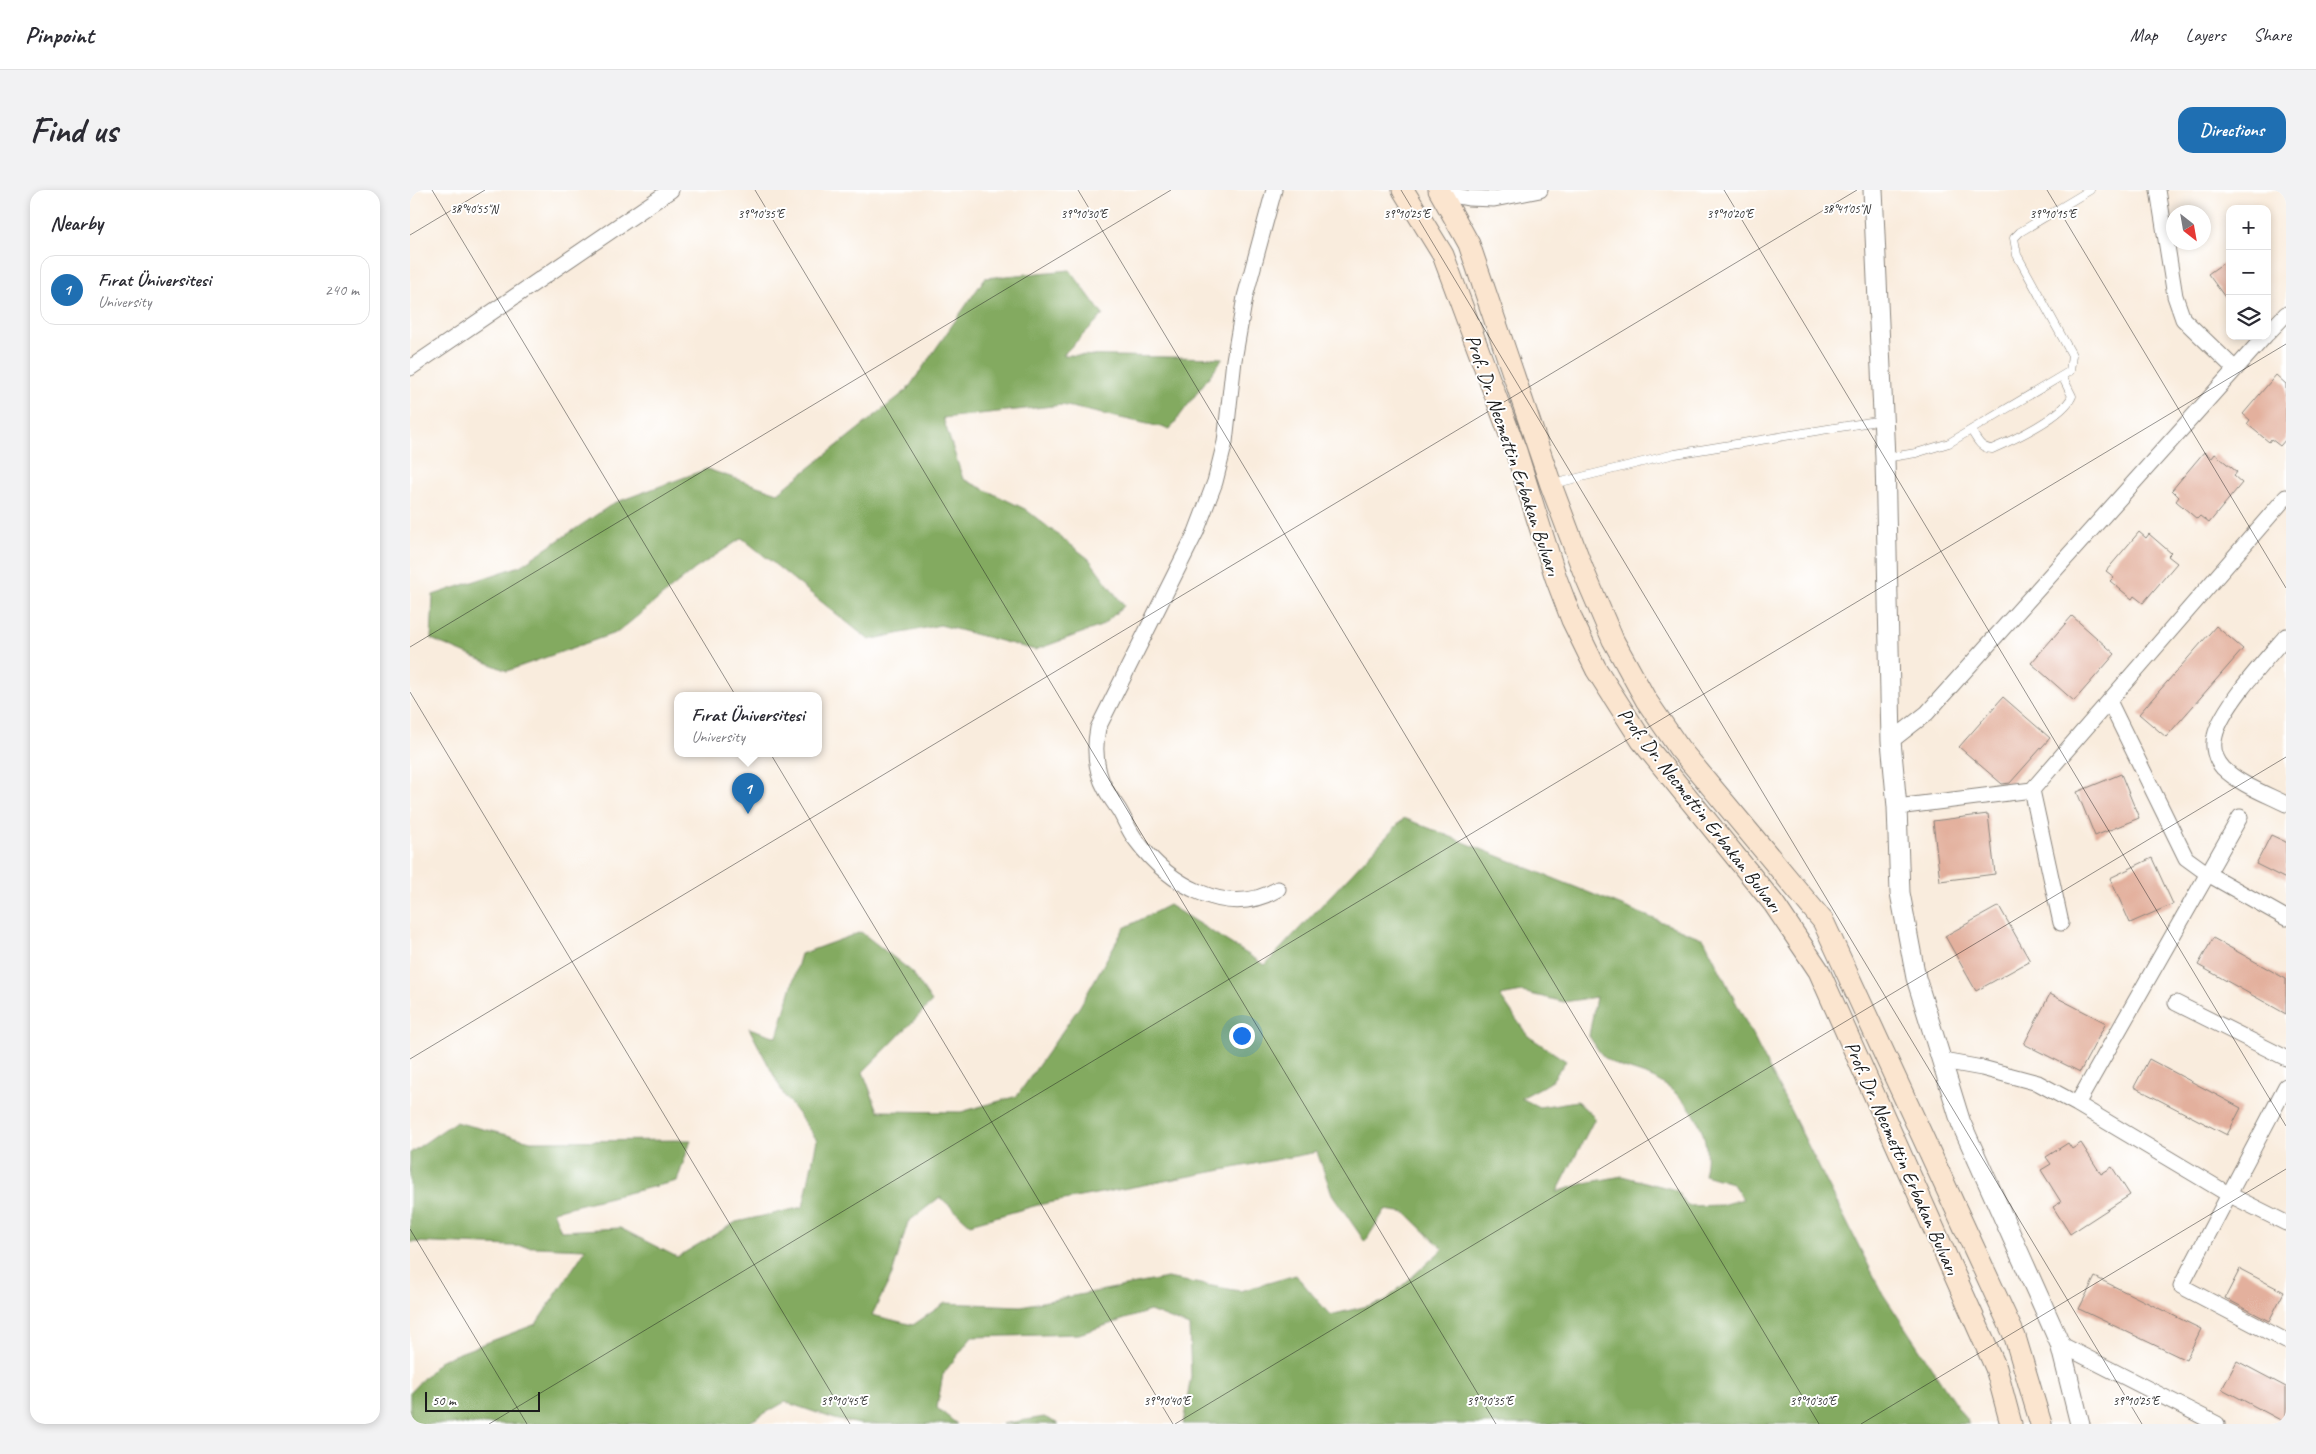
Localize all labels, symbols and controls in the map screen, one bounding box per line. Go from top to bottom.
text: Pinpoint [25,20,94,50]
text: Map [2130,24,2158,46]
text: Layers [2186,24,2225,46]
text: Share [2253,24,2291,46]
button: Directions [2178,107,2286,153]
text: Find us [30,108,117,153]
text: 38°40'55"N [450,201,499,217]
text: 38°41'05"N [1822,201,1871,217]
north arrow [2166,205,2211,250]
map controls [2226,205,2271,340]
button: + [2226,205,2271,250]
text: 39°10'35"E [738,206,786,222]
text: 39°10'30"E [1061,206,1109,222]
text: 39°10'25"E [1384,206,1432,222]
text: 39°10'20"E [1707,206,1755,222]
text: 39°10'15"E [2030,206,2078,222]
text: Nearby [50,210,103,236]
button: − [2226,250,2271,295]
text: Fırat Üniversitesi [98,268,211,292]
text: 1 [63,280,71,300]
text: 240 m [325,280,359,300]
text: University [98,292,151,312]
button: layers [2226,295,2271,340]
street label: Prof. Dr. Necmettin Erbakan Bulvarı [1460,331,1566,580]
popup [674,692,822,757]
text: Fırat Üniversitesi [692,703,804,727]
street label: Prof. Dr. Necmettin Erbakan Bulvarı [1612,703,1788,918]
text: University [692,727,745,747]
pin: 1 [732,773,764,814]
your location [1229,1023,1255,1049]
street label: Prof. Dr. Necmettin Erbakan Bulvarı [1839,1037,1965,1280]
scale bar [425,1389,540,1412]
text: 50 m [432,1392,456,1409]
text: 39°10'45"E [821,1393,869,1409]
text: 39°10'40"E [1144,1393,1192,1409]
text: 39°10'35"E [1467,1393,1515,1409]
text: 39°10'30"E [1790,1393,1838,1409]
text: 39°10'25"E [2113,1393,2161,1409]

